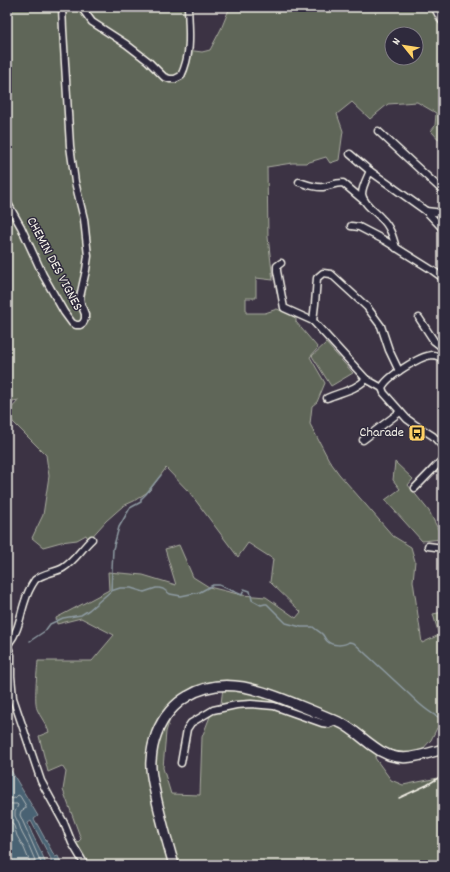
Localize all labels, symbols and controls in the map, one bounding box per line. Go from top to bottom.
north arrow [384,26,424,66]
text: N [389,35,406,48]
street label: CHEMIN DES VIGNES [21,214,87,314]
place label: Charade [360,423,404,443]
bus stop icon: Charade [407,423,427,443]

